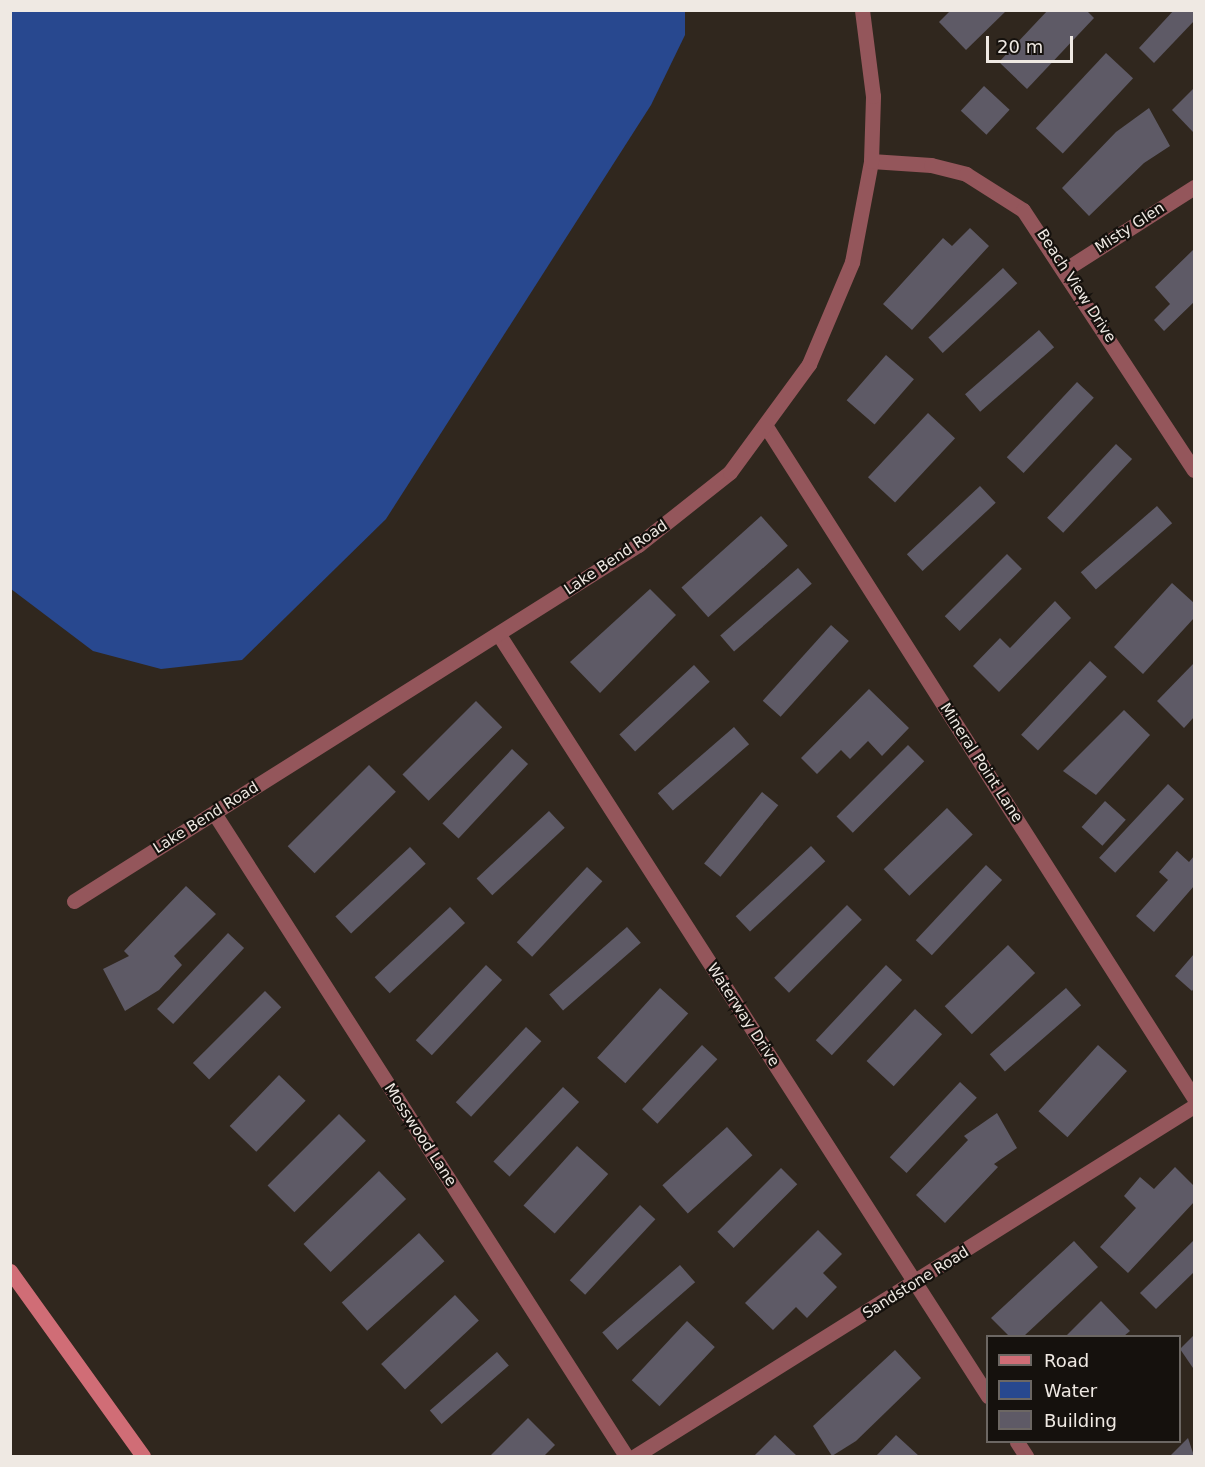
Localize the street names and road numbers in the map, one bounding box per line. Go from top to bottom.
street label: Misty Glen [1092,199,1168,257]
street label: Beach View Drive [1033,226,1119,346]
street label: Lake Bend Road [561,517,671,599]
street label: Mineral Point Lane [936,700,1026,826]
street label: Lake Bend Road [150,778,262,858]
street label: Waterway Drive [703,960,783,1070]
street label: Mosswood Lane [380,1080,460,1190]
street label: Sandstone Road [860,1243,972,1323]

